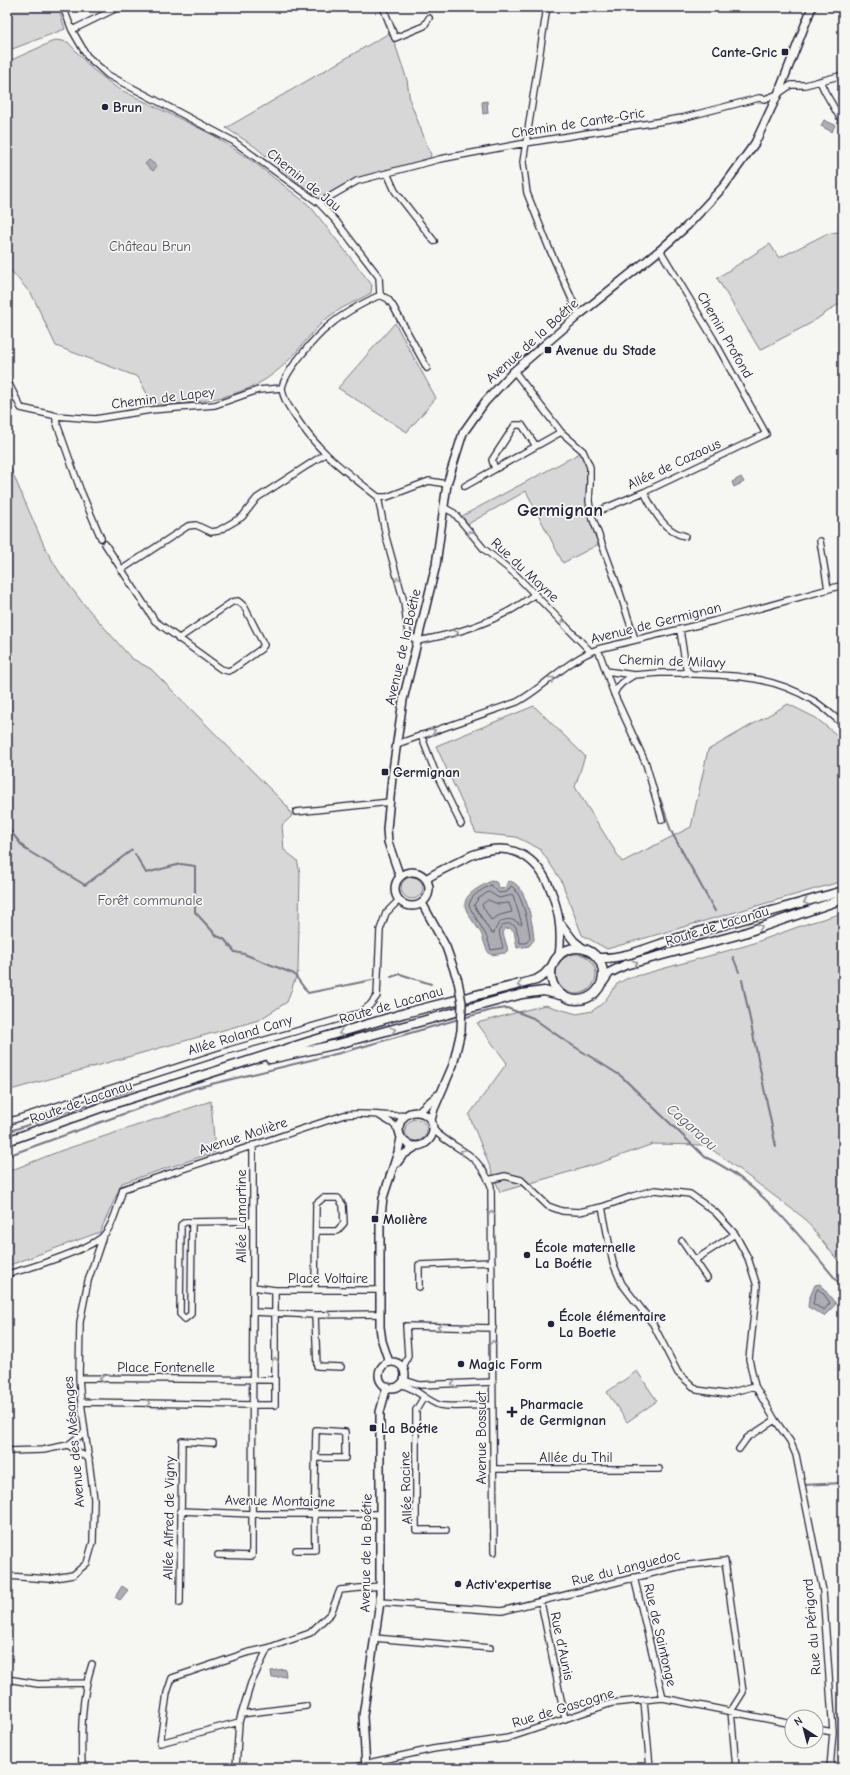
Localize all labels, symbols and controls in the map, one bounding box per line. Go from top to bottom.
place label: Cante-Gric [712,44,777,61]
marker: Cante-Gric [780,47,790,57]
place label: Brun [113,99,142,116]
marker: Brun [100,102,110,112]
street label: Chemin de Cante-Gric [510,104,646,142]
street label: Chemin de Jau [264,145,344,215]
park label: Château Brun [109,238,191,255]
street label: Chemin Profond [693,289,757,381]
street label: Avenue de la Boétie [482,295,582,387]
place label: Avenue du Stade [556,342,656,359]
marker: Avenue du Stade [543,345,553,355]
street label: Chemin de Lapey [110,383,216,413]
street label: Allée de Cazaous [625,435,724,493]
district label: Germignan [517,500,603,521]
one-way arrow [468,530,475,538]
street label: Rue du Mayne [488,534,562,606]
one-way arrow [394,577,403,584]
street label: Avenue de la Boétie [381,587,425,707]
street label: Avenue de Germignan [589,599,723,647]
one-way arrow [560,620,568,628]
one-way arrow [452,629,459,637]
street label: Chemin de Milavy [618,651,726,671]
one-way arrow [547,676,554,683]
one-way arrow [430,727,437,735]
place label: Germignan [393,764,460,781]
marker: Germignan [380,767,390,777]
park label: Forêt communale [97,892,203,909]
one-way arrow [802,897,809,906]
street label: Route de Lacanau [663,902,771,950]
one-way arrow [757,924,764,932]
one-way arrow [631,959,638,968]
one-way arrow [517,980,524,988]
street label: Route de Lacanau [337,982,445,1028]
street label: Allée Roland Cany [186,1011,295,1059]
one-way arrow [390,1026,396,1034]
one-way arrow [337,1028,344,1037]
street label: Route de Lacanau [28,1077,134,1127]
water label: Cagaraou [663,1100,721,1154]
street label: Avenue Molière [197,1114,289,1158]
one-way arrow [460,1149,467,1156]
street label: Allée Lamartine [233,1169,250,1263]
one-way arrow [488,1210,496,1216]
place label: Molière [383,1211,427,1228]
marker: Molière [370,1214,380,1224]
place label: École maternelle La Boétie [535,1239,635,1272]
marker: École maternelle La Boétie [522,1250,532,1260]
street label: Place Voltaire [288,1270,368,1287]
place label: École élémentaire La Boetie [559,1308,666,1341]
one-way arrow [326,1311,332,1319]
marker: École élémentaire La Boetie [546,1319,556,1329]
one-way arrow [437,1323,443,1331]
one-way arrow [489,1340,497,1346]
place label: Magic Form [469,1356,542,1373]
one-way arrow [271,1357,279,1363]
street label: Place Fontenelle [117,1359,215,1376]
marker: Magic Form [456,1359,466,1369]
street label: Avenue des Mésanges [60,1375,88,1508]
one-way arrow [99,1375,105,1383]
one-way arrow [451,1380,457,1388]
street label: Avenue Bossuet [473,1390,490,1485]
place label: Pharmacie de Germignan [520,1396,606,1429]
one-way arrow [145,1399,151,1407]
marker: Pharmacie de Germignan [507,1407,517,1417]
place label: La Boétie [381,1420,438,1437]
marker: La Boétie [368,1423,378,1433]
street label: Allée du Thil [539,1449,613,1466]
street label: Allée Racine [396,1451,416,1525]
street label: Allée Alfred de Vigny [159,1455,179,1580]
street label: Avenue Montaigne [225,1492,335,1510]
street label: Avenue de la Boétie [356,1494,376,1612]
street label: Rue du Languedoc [570,1546,682,1590]
place label: Activ'expertise [466,1576,552,1593]
street label: Rue du Périgord [799,1578,825,1676]
marker: Activ'expertise [453,1579,463,1589]
street label: Rue de Saintonge [640,1582,680,1688]
street label: Rue d'Aunis [546,1610,578,1682]
street label: Rue de Gascogne [510,1684,616,1732]
north arrow [784,1709,824,1749]
text: N [792,1714,805,1729]

